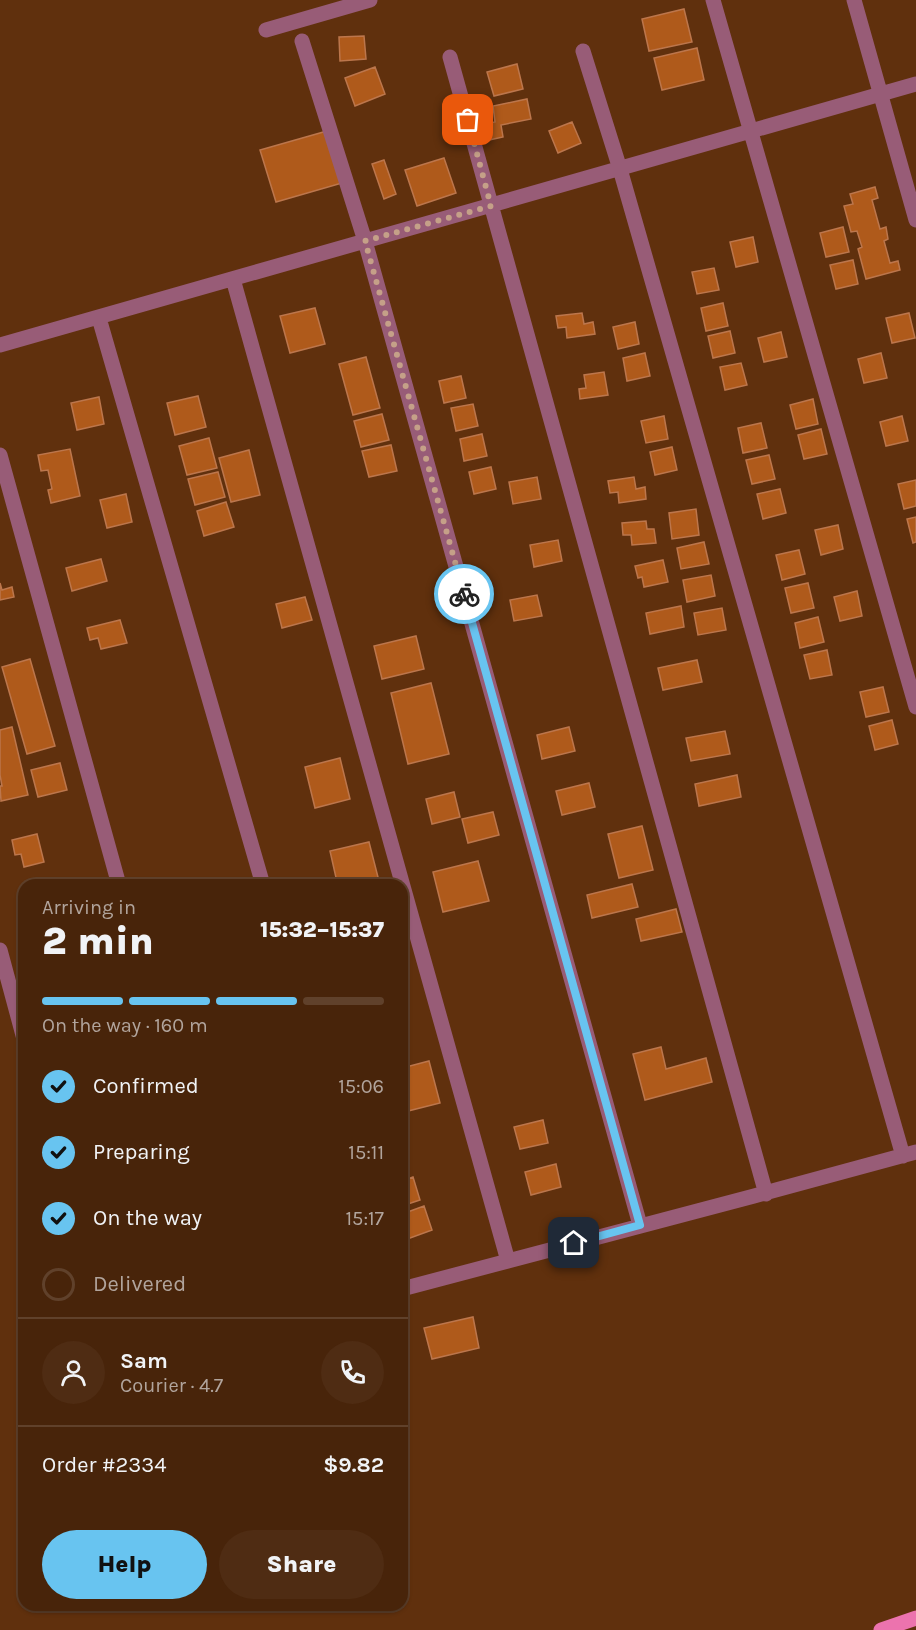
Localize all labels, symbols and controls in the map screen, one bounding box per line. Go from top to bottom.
pin [442,94,493,145]
icon: bag [451,103,484,136]
courier [434,564,494,624]
icon: bike [448,578,481,611]
text: Arriving in [42,896,136,919]
text: 15:32–15:37 [260,917,384,943]
text: 2 min [42,918,154,964]
text: On the way · 160 m [42,1014,208,1037]
icon: check [42,1070,75,1103]
text: Confirmed [93,1073,199,1099]
text: 15:06 [338,1075,384,1098]
icon: check [42,1136,75,1169]
text: Preparing [93,1139,190,1165]
text: 15:11 [348,1141,384,1164]
icon: check [42,1202,75,1235]
text: On the way [93,1205,202,1231]
text: 15:17 [345,1207,384,1230]
pin [548,1217,599,1268]
icon: home [557,1226,590,1259]
text: Delivered [93,1271,186,1297]
button: person [42,1341,105,1404]
button: phone [321,1341,384,1404]
text: Sam [120,1348,168,1374]
text: Courier · 4.7 [120,1374,223,1397]
text: Order #2334 [42,1452,166,1478]
text: $9.82 [323,1452,384,1478]
button: Help [42,1530,207,1599]
button: Share [219,1530,384,1599]

